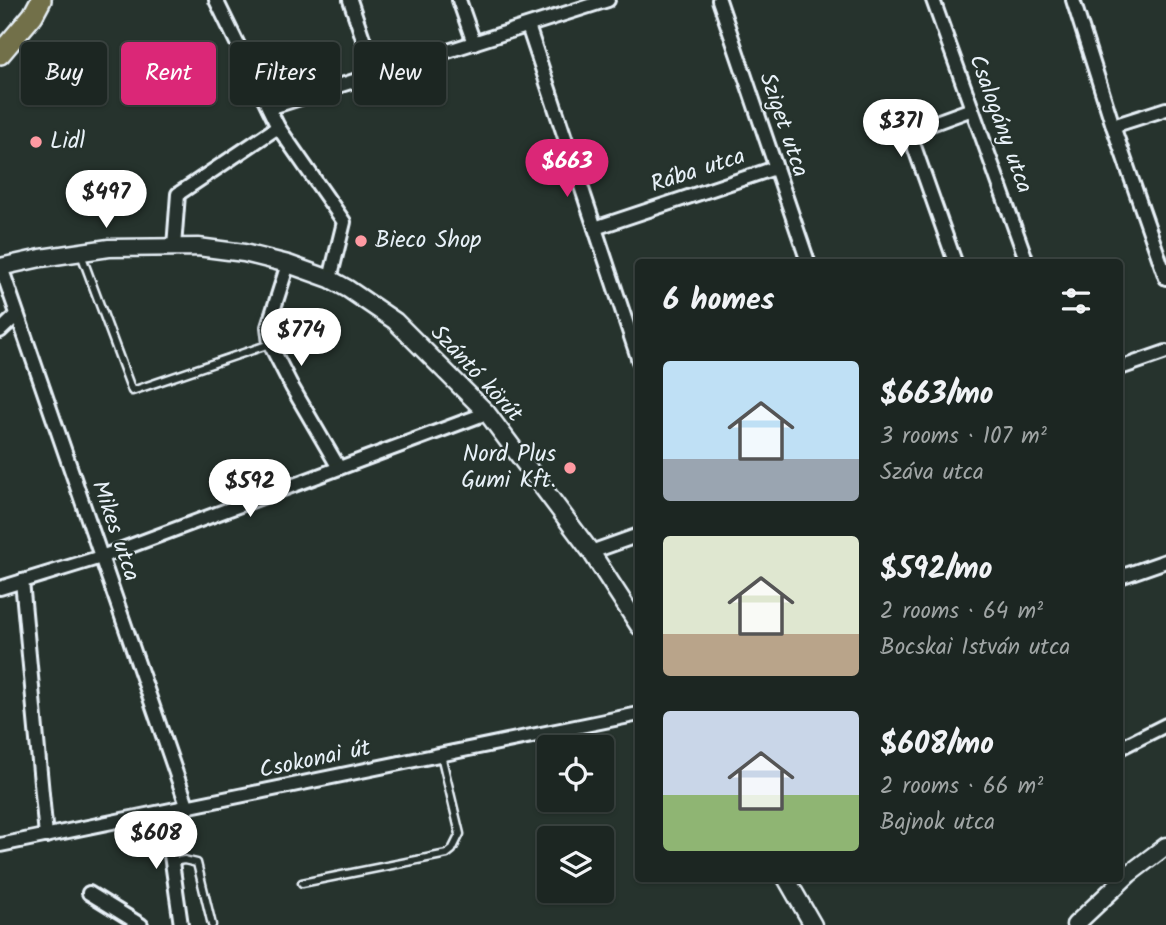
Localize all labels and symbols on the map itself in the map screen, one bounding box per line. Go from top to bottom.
street label: Csalogány utca [958,50,1042,198]
street label: Sziget utca [748,68,818,182]
pin: $371 [860,100,942,159]
place label: Lidl [50,124,86,160]
marker: Lidl [28,134,44,150]
street label: Rába utca [646,139,750,203]
pin: $663 [526,140,608,199]
pin: $497 [65,170,147,230]
place label: Bieco Shop [375,223,481,259]
marker: Bieco Shop [353,233,369,249]
pin: $774 [260,308,342,368]
street label: Szántó körút [421,317,532,432]
place label: Nord Plus Gumi Kft. [461,437,556,499]
pin: $592 [209,460,291,519]
marker: Nord Plus Gumi Kft. [562,460,578,476]
street label: Mikes utca [81,476,149,586]
street label: Csokonai út [256,730,375,789]
pin: $608 [115,812,197,871]

